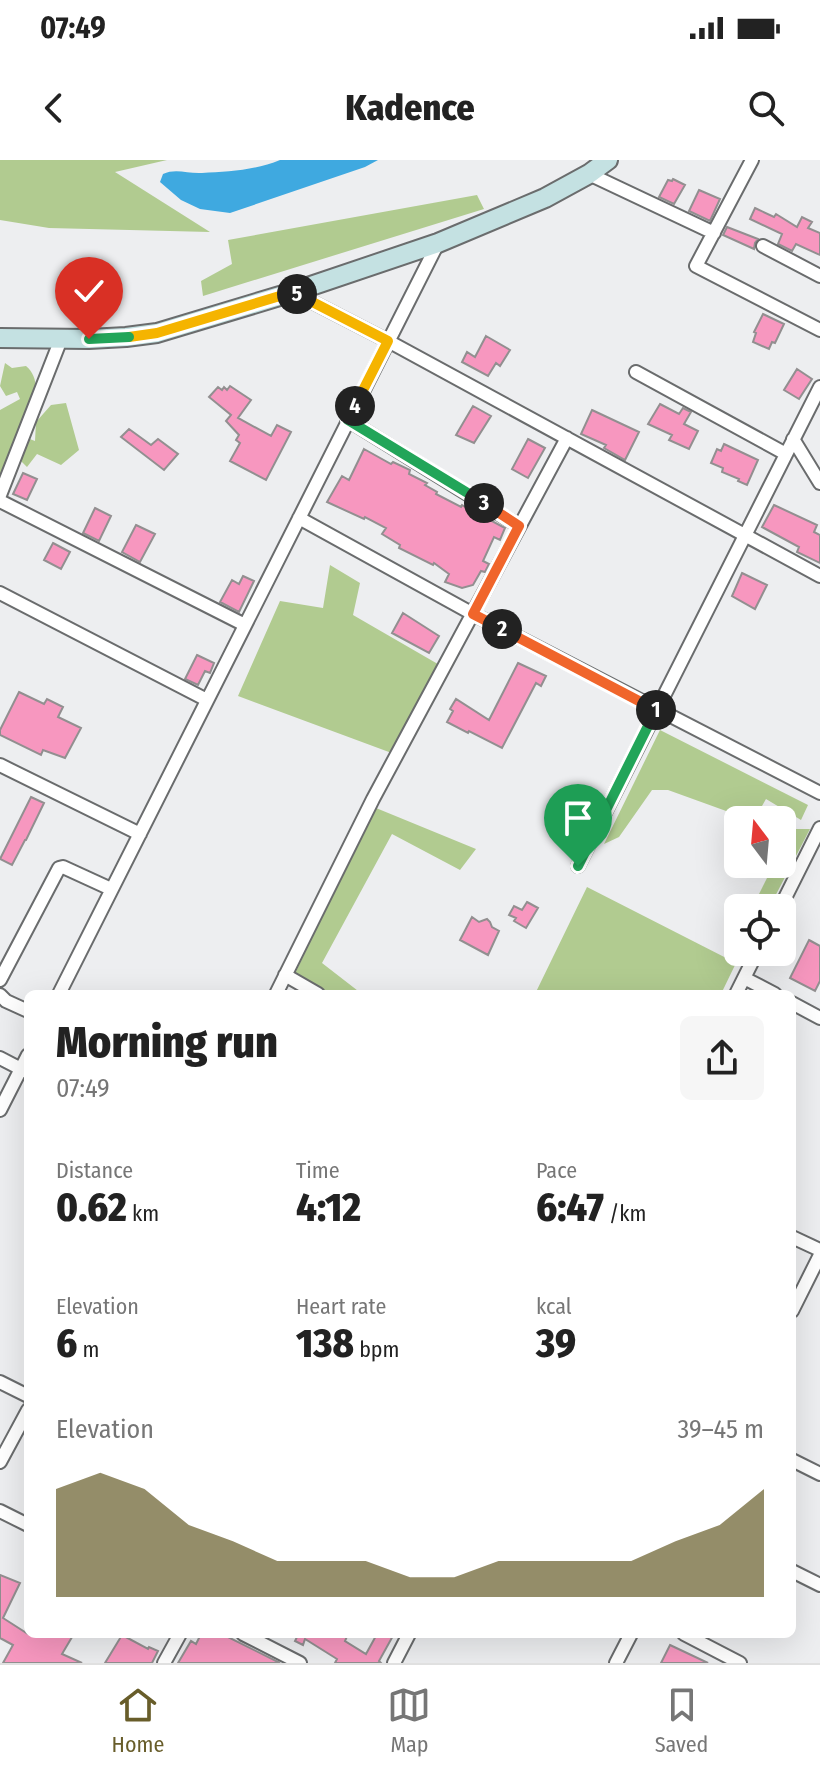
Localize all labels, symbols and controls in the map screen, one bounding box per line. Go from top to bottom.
text: 07:49 [40,10,106,46]
icon: back [32,86,76,130]
text: Kadence [345,86,475,130]
icon: search [744,86,788,130]
pin [55,257,123,339]
icon: check [67,269,111,313]
pin: 5 [277,274,317,314]
text: 5 [292,280,302,307]
pin: 4 [335,386,375,426]
text: 4 [349,392,361,419]
pin: 3 [464,483,504,523]
text: 3 [479,489,489,516]
pin: 2 [482,609,522,649]
text: 2 [497,615,507,642]
pin: 1 [636,690,676,730]
text: 1 [651,696,661,723]
pin [544,784,612,866]
icon: arrive [556,796,600,840]
north arrow [724,806,796,878]
map controls [724,806,796,966]
button: locate [724,894,796,966]
text: Morning run [56,1016,278,1069]
button: share [680,1016,764,1100]
text: 07:49 [56,1073,110,1104]
text: Distance [56,1157,133,1184]
text: Time [296,1157,340,1184]
text: Pace [536,1157,577,1184]
text: 0.62 [56,1184,127,1232]
text: 4:12 [296,1184,361,1232]
text: 6:47 [536,1184,604,1232]
text: km [127,1200,159,1227]
text: /km [604,1200,646,1227]
text: Elevation [56,1293,139,1320]
text: Heart rate [296,1293,386,1320]
text: kcal [536,1293,572,1320]
text: 6 [56,1320,77,1368]
text: 138 [296,1320,354,1368]
text: 39 [536,1320,576,1368]
text: m [77,1336,99,1363]
text: bpm [354,1336,400,1363]
text: Elevation [56,1414,154,1445]
text: 39–45 m [677,1414,764,1445]
tab: Home [112,1683,164,1758]
tab: Map [387,1683,431,1758]
tab: Saved [655,1683,708,1758]

